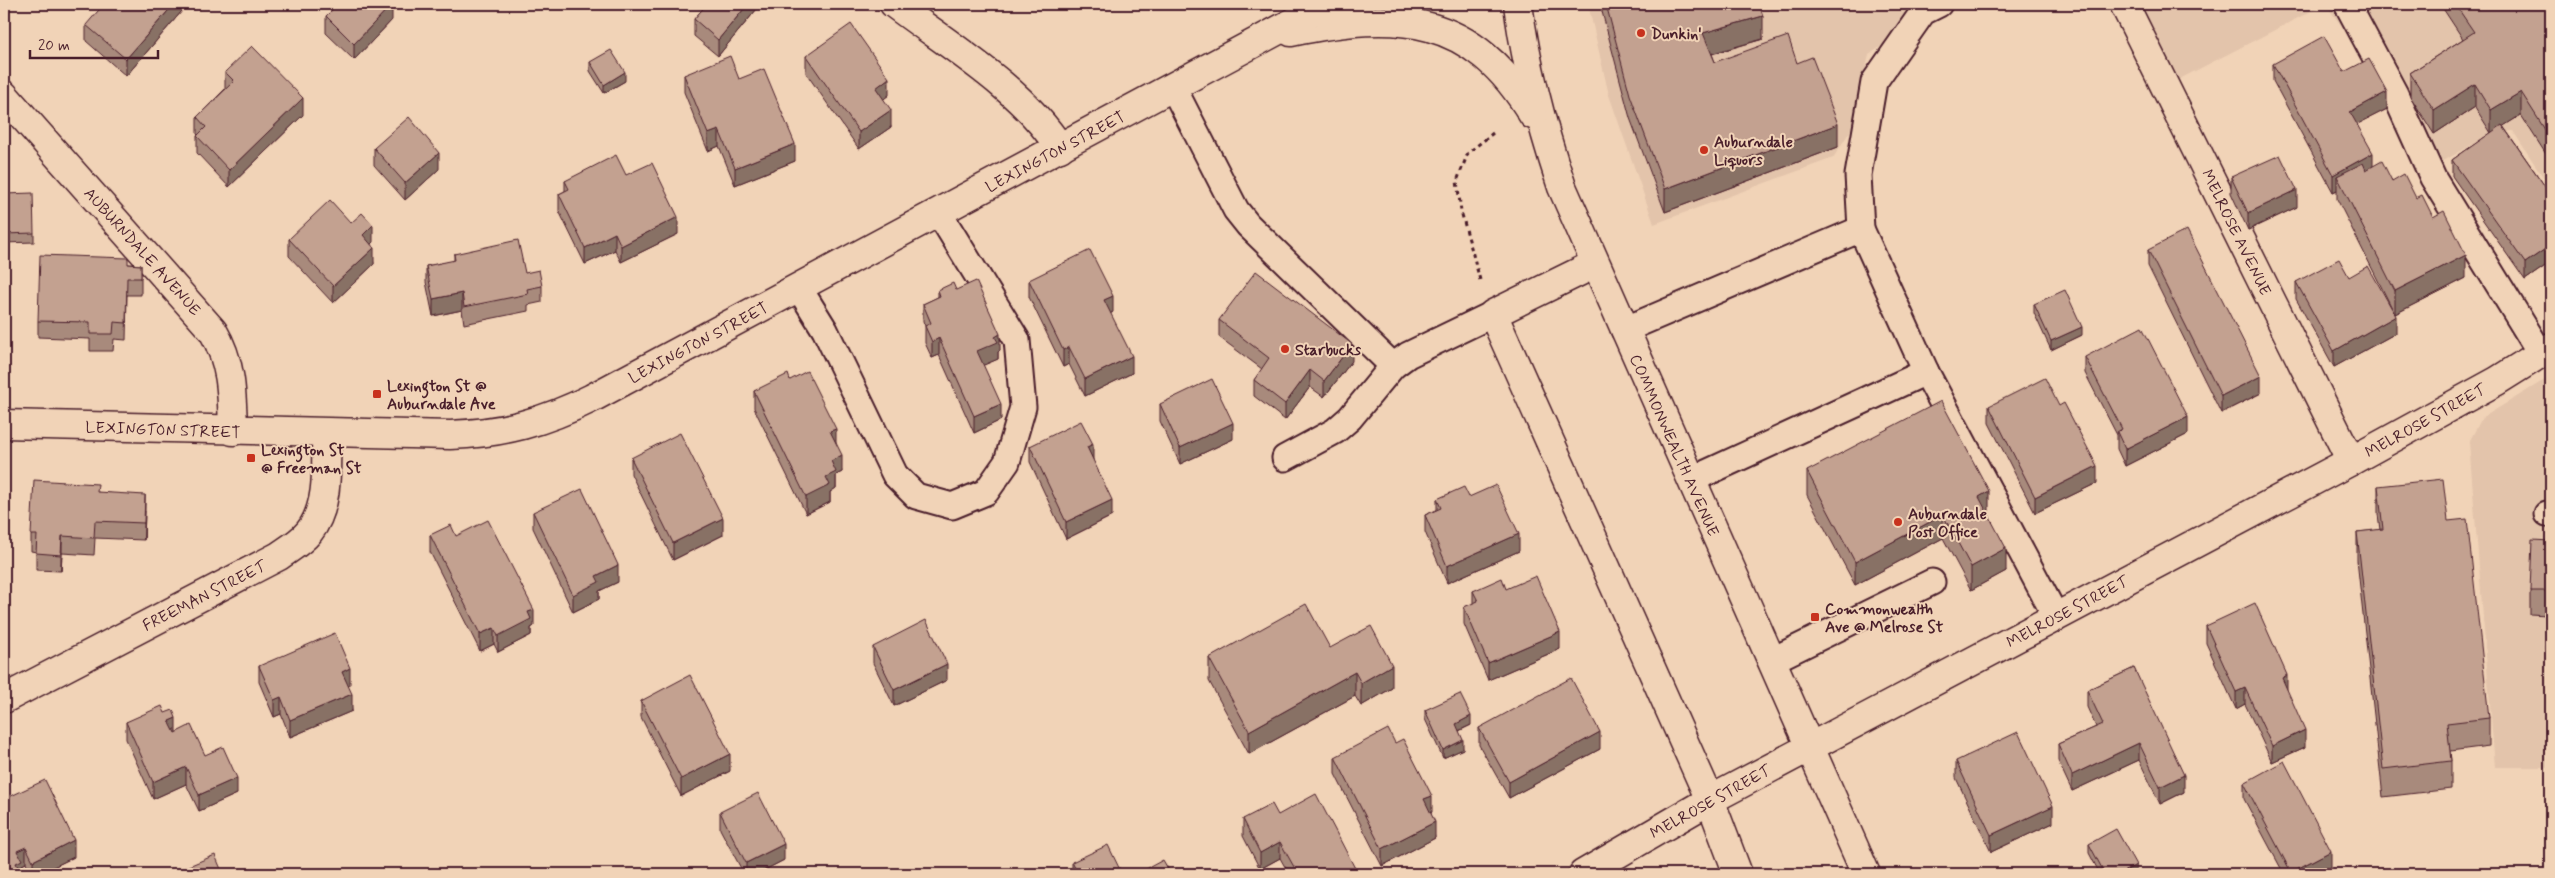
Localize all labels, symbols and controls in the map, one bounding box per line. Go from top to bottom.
place label: Dunkin' [1651,24,1702,45]
marker: Dunkin' [1635,27,1647,39]
scale bar [30,28,158,60]
text: 20 m [38,36,70,56]
street label: LEXINGTON STREET [982,107,1129,198]
place label: Auburndale Liquors [1714,132,1793,171]
marker: Auburndale Liquors [1698,144,1710,156]
street label: MELROSE AVENUE [2196,166,2275,299]
street label: AUBURNDALE AVENUE [79,184,205,320]
street label: LEXINGTON STREET [625,298,772,389]
place label: Starbucks [1295,340,1362,361]
marker: Starbucks [1279,343,1291,355]
street label: COMMONWEALTH AVENUE [1624,351,1723,540]
place label: Lexington St @ Auburndale Ave [387,376,496,415]
street label: MELROSE STREET [2362,379,2491,463]
marker: Lexington St @ Auburndale Ave [371,388,383,400]
street label: LEXINGTON STREET [85,417,241,444]
place label: Lexington St @ Freeman St [261,440,362,479]
marker: Lexington St @ Freeman St [245,452,257,464]
place label: Auburndale Post Office [1908,504,1987,543]
marker: Auburndale Post Office [1892,516,1904,528]
street label: FREEMAN STREET [139,556,271,637]
street label: MELROSE STREET [2003,571,2133,653]
place label: Commonwealth Ave @ Melrose St [1825,599,1944,638]
marker: Commonwealth Ave @ Melrose St [1809,611,1821,623]
street label: MELROSE STREET [1647,760,1776,844]

